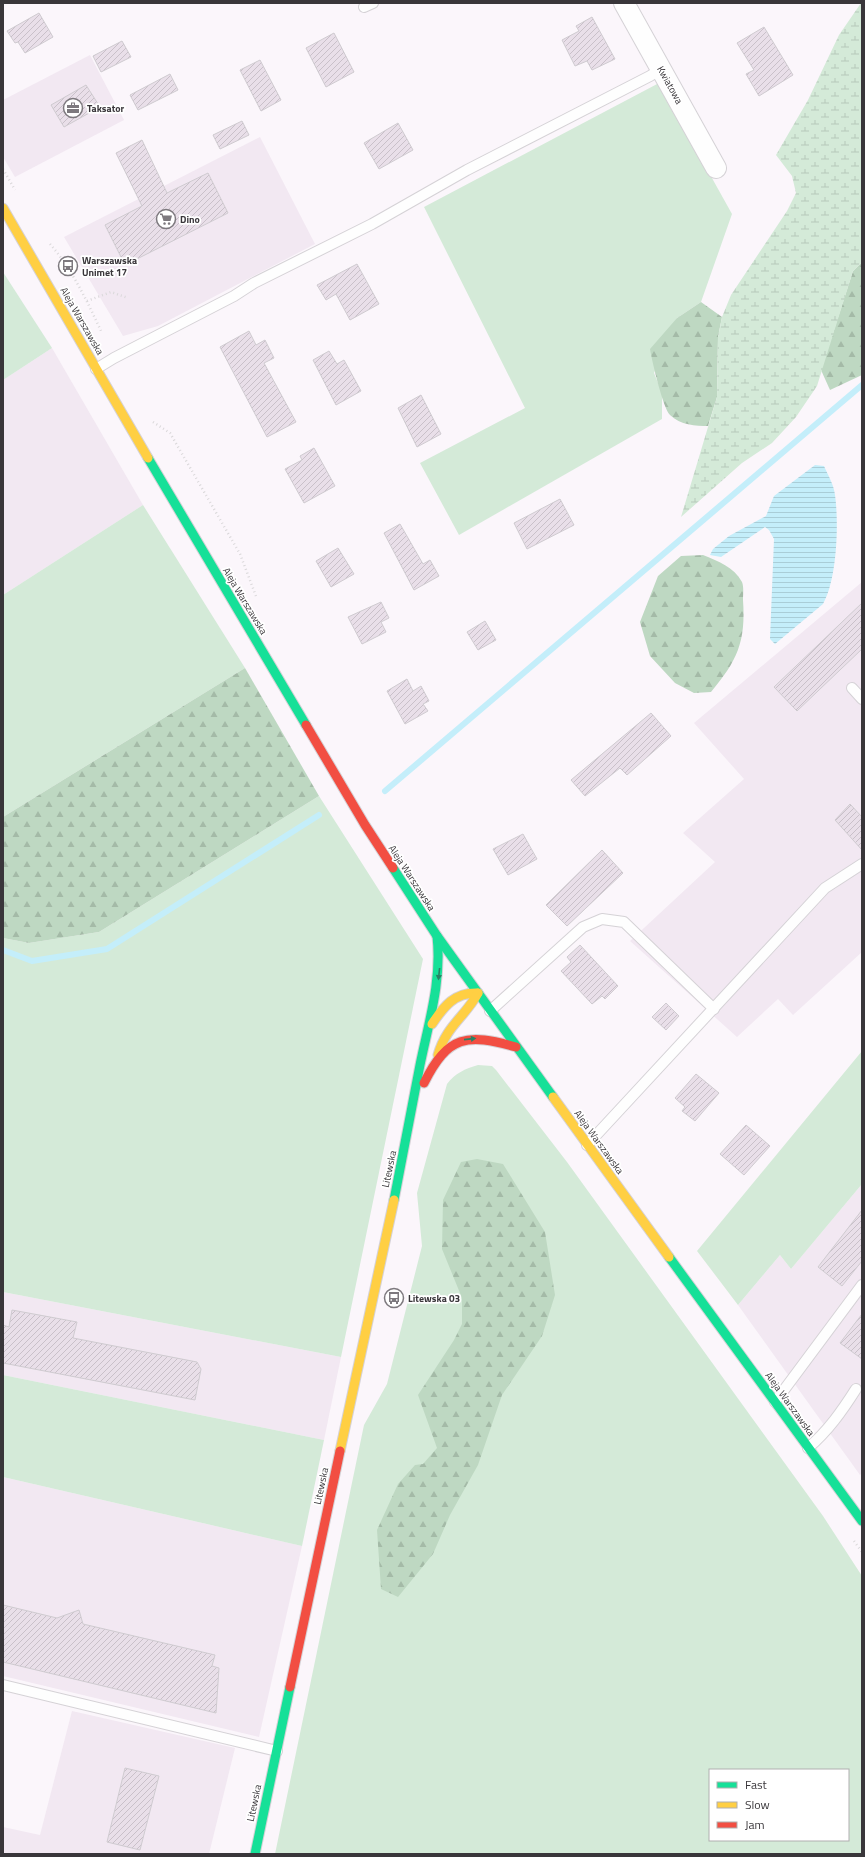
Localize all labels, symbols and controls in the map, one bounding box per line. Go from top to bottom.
street label: Kwiatowa [653,63,687,107]
office icon: Taksator [62,97,84,119]
place label: Taksator [87,101,125,116]
supermarket icon: Dino [155,208,177,230]
place label: Dino [180,212,200,227]
place label: Warszawska Unimet 17 [82,253,137,280]
bus stop icon: Warszawska Unimet 17 [57,255,79,277]
street label: Aleja Warszawska [56,284,108,358]
street label: Aleja Warszawska [219,565,271,637]
street label: Aleja Warszawska [385,842,439,914]
one-way arrow [435,968,442,980]
one-way arrow [464,1036,476,1043]
street label: Aleja Warszawska [571,1107,627,1177]
street label: Litewska [378,1149,400,1189]
bus stop icon: Litewska 03 [383,1287,405,1309]
place label: Litewska 03 [408,1291,460,1306]
street label: Aleja Warszawska [762,1369,818,1439]
street label: Litewska [310,1466,332,1506]
legend [709,1769,849,1841]
text: Fast [745,1775,768,1794]
street label: Litewska [243,1783,265,1823]
text: Slow [745,1795,770,1814]
text: Jam [745,1815,765,1834]

